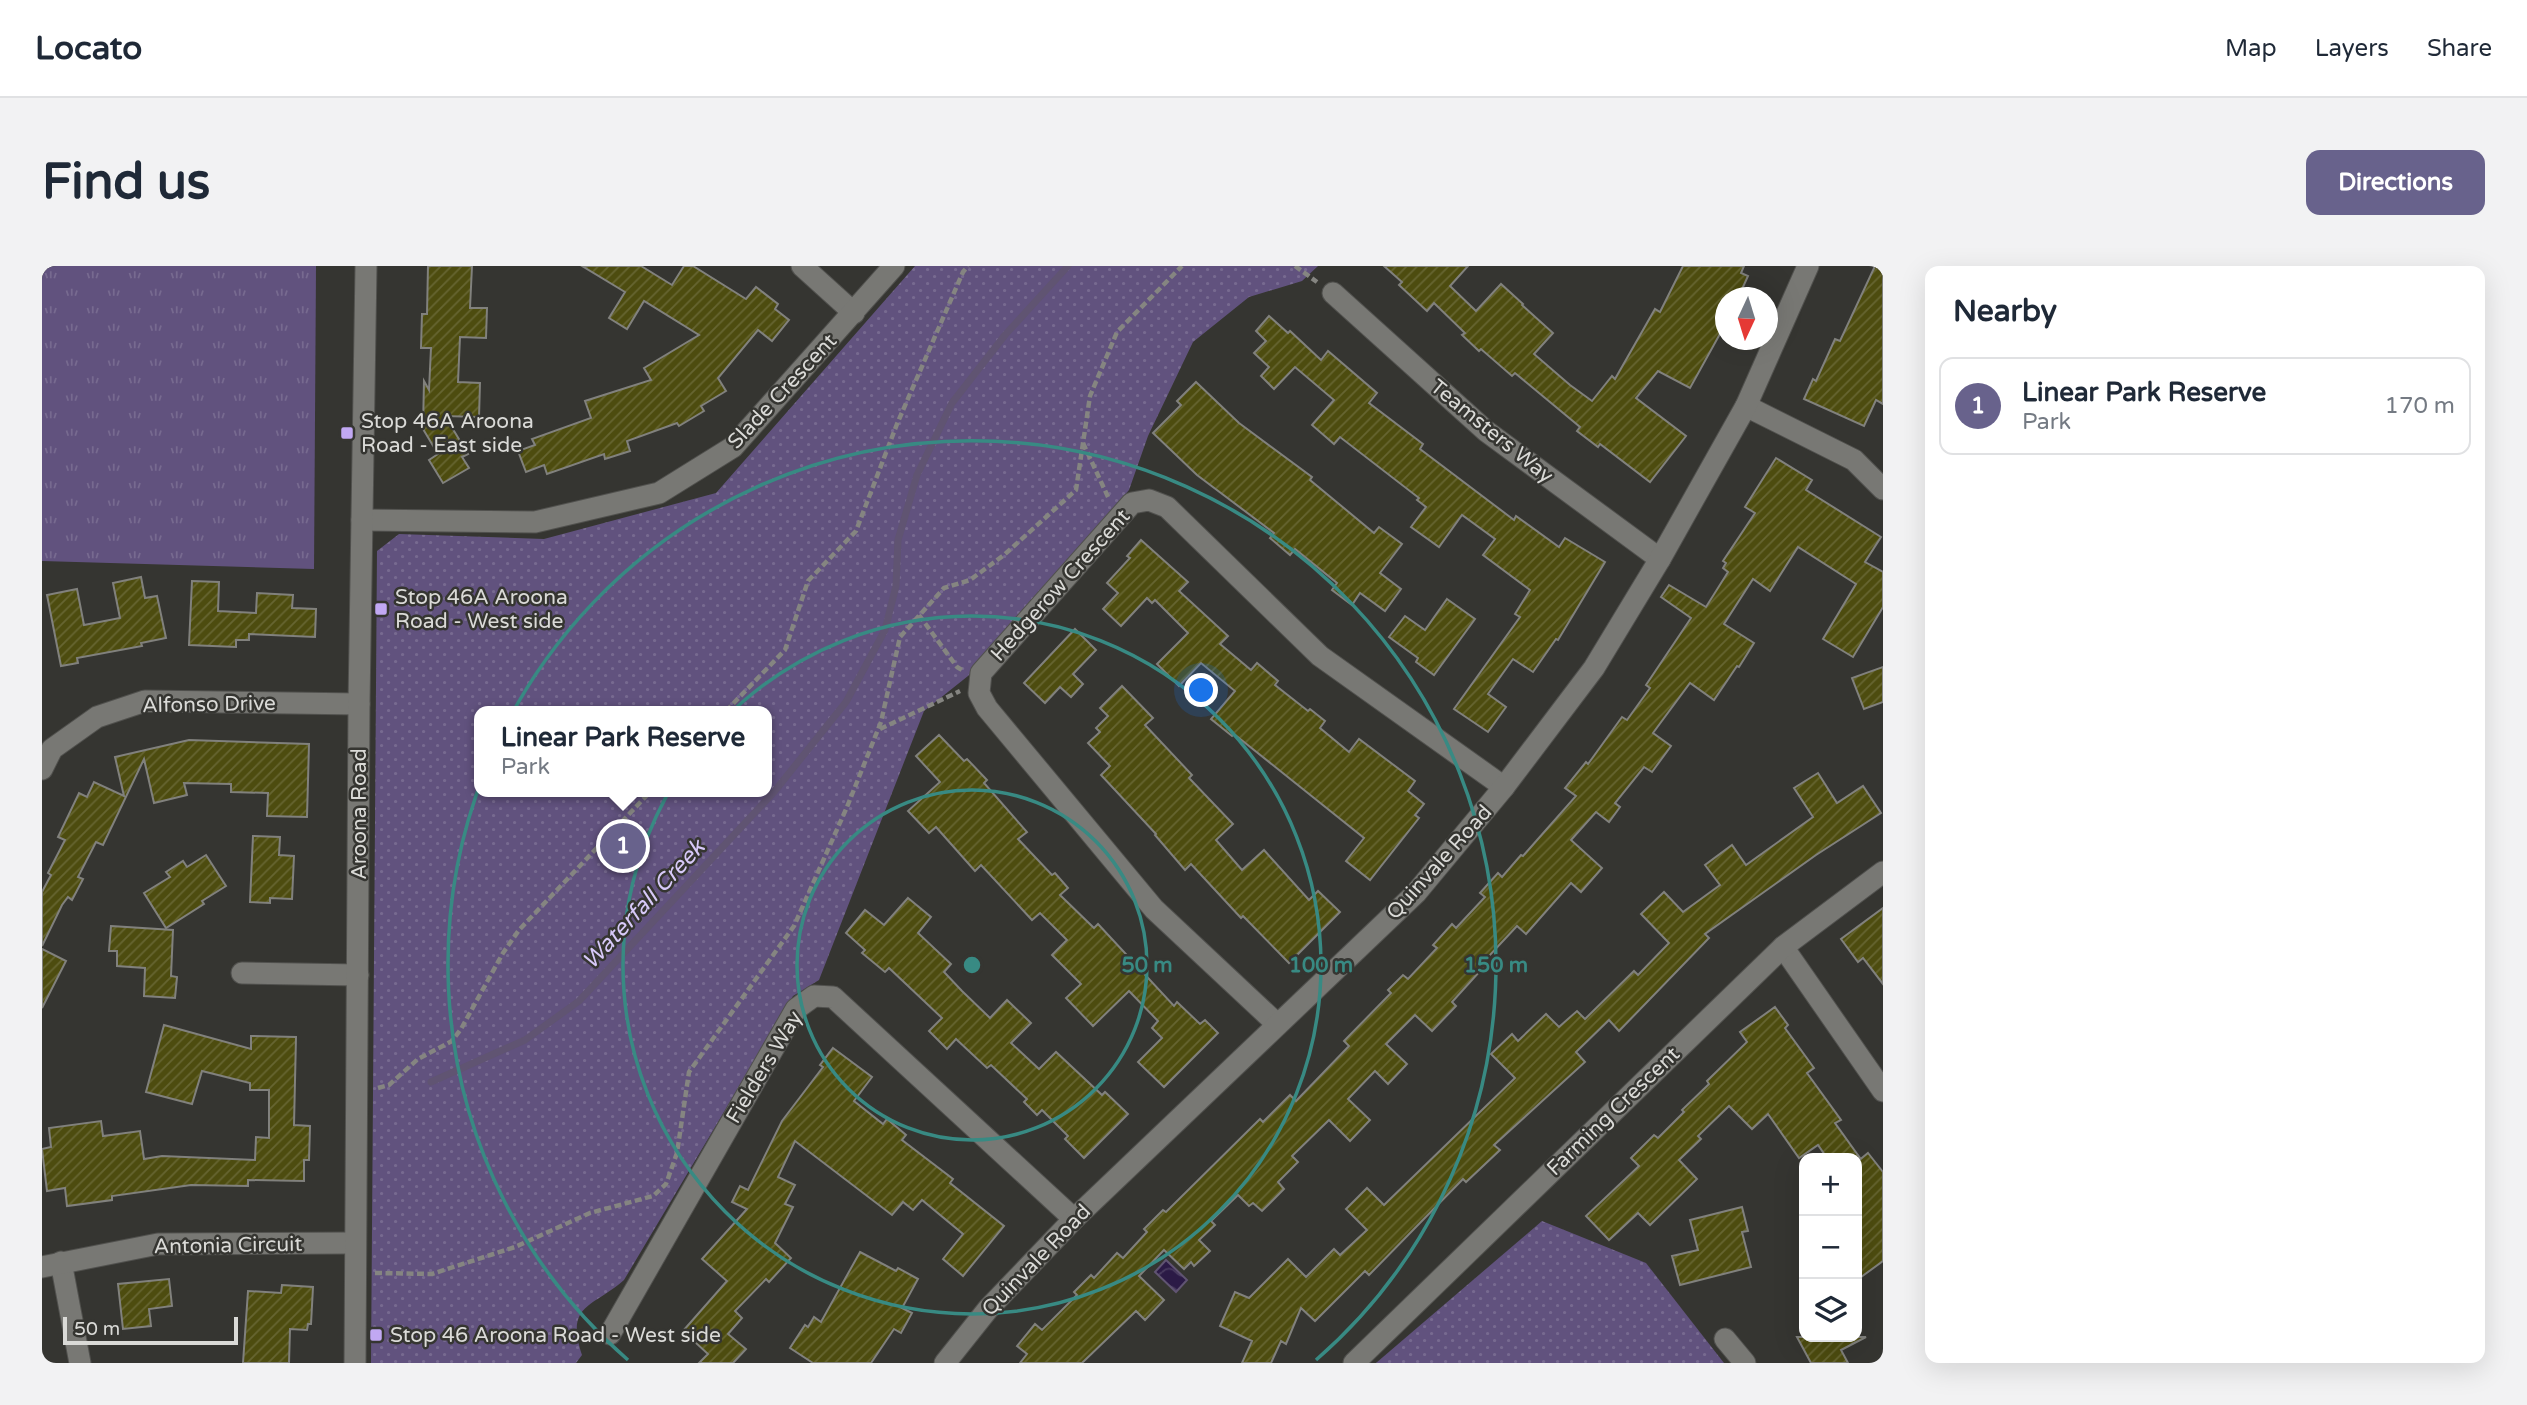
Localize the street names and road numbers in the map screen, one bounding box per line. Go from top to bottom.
street label: Slade Crescent [723,329,842,454]
street label: Teamsters Way [1425,374,1558,489]
street label: Hedgerow Crescent [986,504,1135,667]
street label: Alfonso Drive [142,691,276,718]
street label: Aroona Road [347,748,372,880]
street label: Quinvale Road [1381,800,1497,925]
street label: Fielders Way [721,1006,808,1128]
street label: Farming Crescent [1542,1042,1685,1181]
street label: Quinvale Road [977,1199,1096,1321]
street label: Antonia Circuit [153,1232,303,1259]

